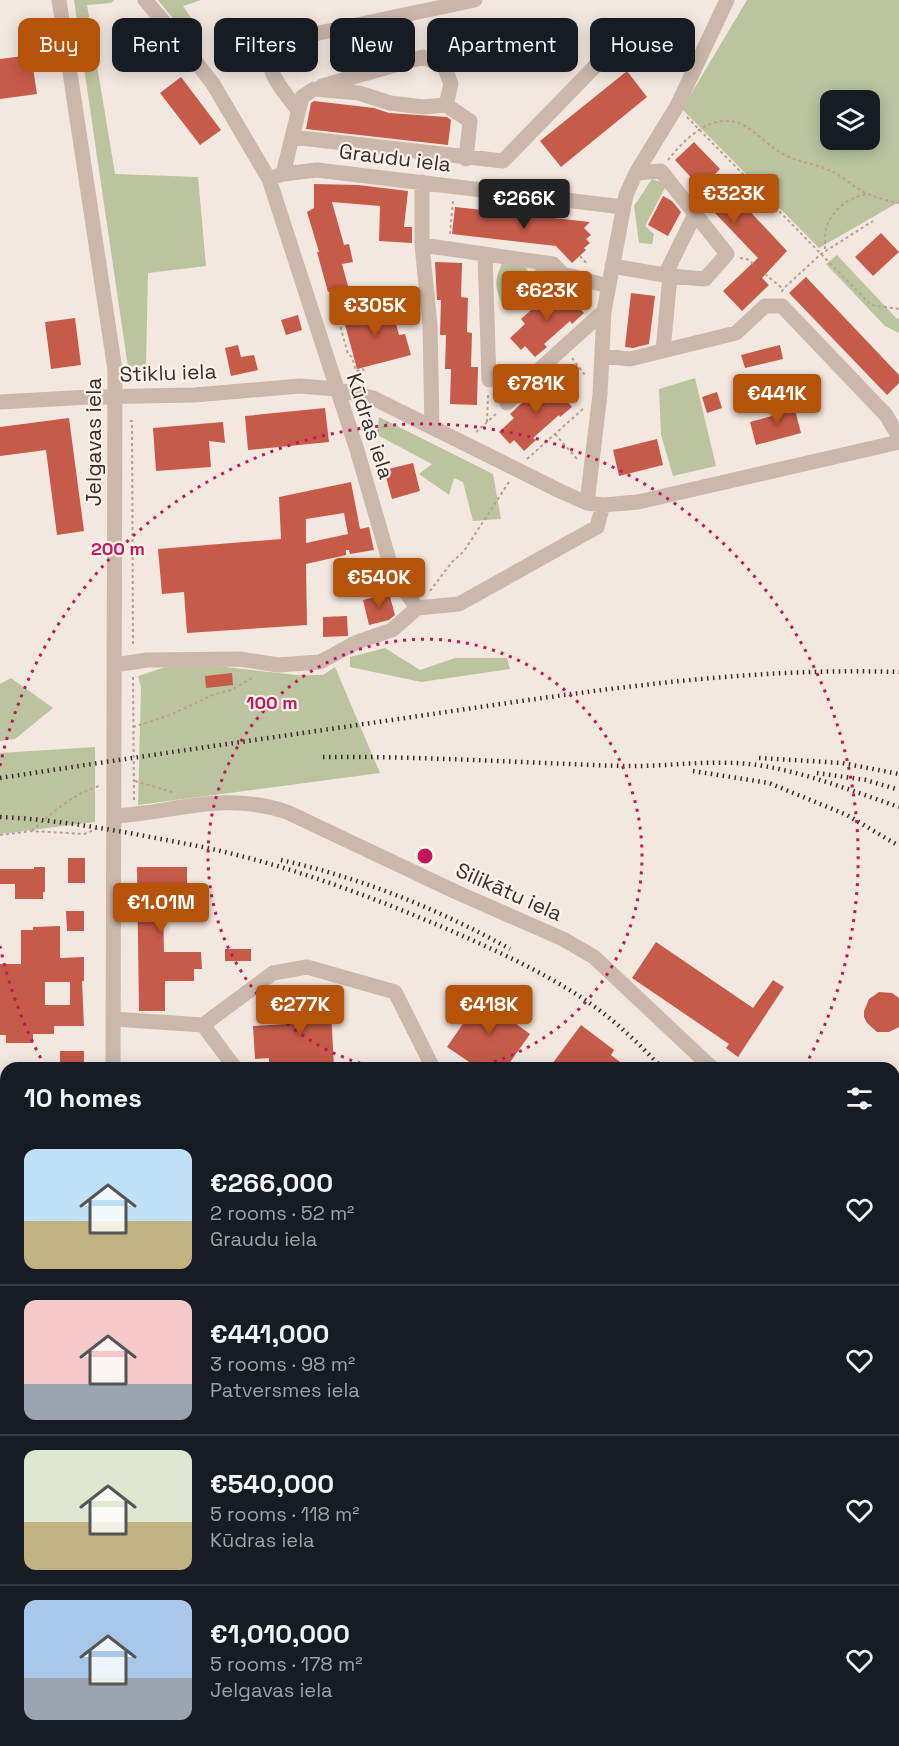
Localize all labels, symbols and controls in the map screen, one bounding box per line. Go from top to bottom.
chip: Buy [18,18,100,72]
chip: Rent [112,18,202,72]
chip: Filters [214,18,318,72]
chip: New [330,18,415,72]
chip: Apartment [427,18,578,72]
chip: House [590,18,695,72]
map controls [820,90,880,150]
button: layers [820,90,880,150]
street label: Graudu iela [338,137,453,178]
pin: €323K [692,174,776,225]
pin: €266K [482,179,566,230]
text: €323K [703,180,765,206]
text: €266K [493,185,555,211]
pin: €623K [505,271,589,322]
text: €623K [516,277,578,303]
pin: €305K [333,286,417,337]
text: €305K [343,292,407,318]
street label: Stiklu iela [119,357,217,388]
pin: €781K [494,364,578,415]
street label: Kūdras iela [341,369,400,482]
text: €781K [507,370,565,396]
pin: €441K [735,374,819,425]
street label: Jelgavas iela [80,378,107,506]
text: €441K [747,380,807,406]
text: 200 m [91,537,145,560]
pin: €540K [337,558,421,609]
text: €540K [347,564,411,590]
text: 100 m [246,691,298,714]
centre of rings [415,846,435,866]
street label: Silikātu iela [452,856,567,927]
pin: €1.01M [112,883,210,934]
text: €1.01M [127,889,195,915]
pin: €277K [258,985,342,1036]
pin: €418K [447,985,531,1036]
text: €277K [270,991,330,1017]
text: €418K [459,991,519,1017]
text: 10 homes [24,1081,142,1115]
icon: filters [843,1082,876,1115]
text: €266,000 [210,1166,333,1200]
icon: home [72,1173,144,1245]
icon: heart [843,1193,876,1226]
text: 2 rooms · 52 m² [210,1200,354,1226]
text: Graudu iela [210,1226,317,1252]
text: €441,000 [210,1317,329,1351]
icon: home [72,1324,144,1396]
icon: heart [843,1344,876,1377]
text: 3 rooms · 98 m² [210,1351,355,1377]
text: Patversmes iela [210,1377,360,1403]
text: €540,000 [210,1467,334,1501]
icon: home [72,1474,144,1546]
icon: heart [843,1494,876,1527]
text: 5 rooms · 118 m² [210,1501,360,1527]
text: Kūdras iela [210,1527,315,1553]
text: €1,010,000 [210,1617,350,1651]
icon: home [72,1624,144,1696]
icon: heart [843,1644,876,1677]
text: 5 rooms · 178 m² [210,1651,362,1677]
text: Jelgavas iela [210,1677,333,1703]

